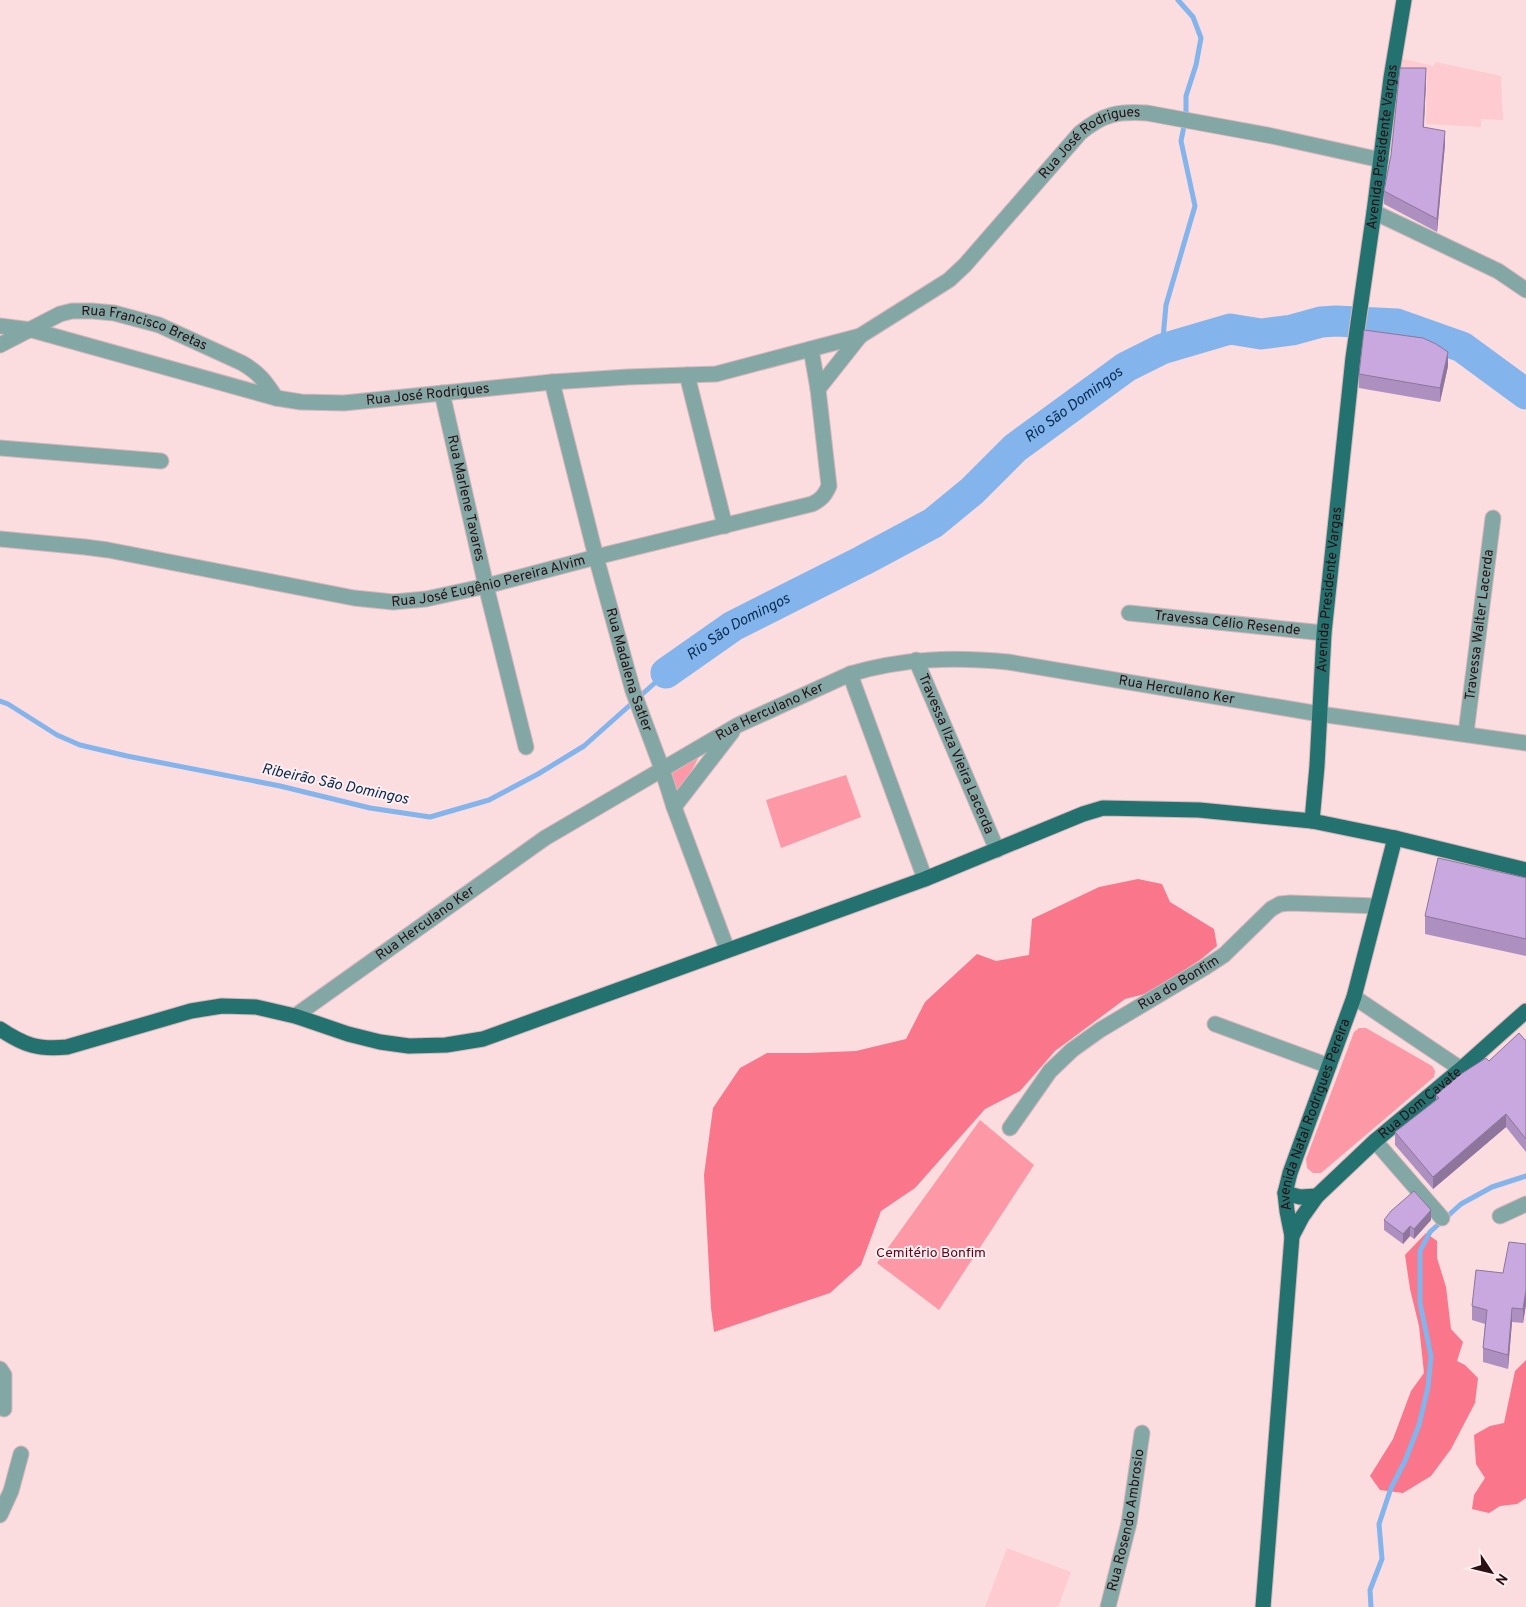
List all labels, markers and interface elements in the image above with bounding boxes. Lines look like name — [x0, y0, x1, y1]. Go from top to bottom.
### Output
street label: Avenida Presidente Vargas — [1363, 63, 1402, 231]
street label: Rua José Rodrigues — [1035, 104, 1141, 182]
street label: Rua Francisco Bretas — [81, 302, 210, 354]
water label: Rio São Domingos — [1021, 363, 1127, 447]
street label: Rua José Rodrigues — [365, 380, 490, 409]
street label: Rua Marlene Tavares — [443, 433, 489, 563]
street label: Avenida Presidente Vargas — [1313, 506, 1346, 673]
street label: Travessa Walter Lacerda — [1462, 548, 1497, 701]
street label: Rua José Eugênio Pereira Alvim — [391, 552, 587, 611]
water label: Rio São Domingos — [683, 589, 793, 665]
street label: Rua Madalena Satler — [602, 606, 656, 735]
street label: Travessa Célio Resende — [1154, 607, 1301, 639]
street label: Travessa Ilza Vieira Lacerda — [914, 671, 998, 837]
street label: Rua Herculano Ker — [1117, 672, 1237, 708]
street label: Rua Herculano Ker — [713, 678, 827, 745]
water label: Ribeirão São Domingos — [260, 760, 410, 810]
street label: Rua Herculano Ker — [373, 882, 479, 964]
street label: Rua do Bonfim — [1135, 952, 1222, 1014]
street label: Avenida Natal Rodrigues Pereira — [1276, 1016, 1354, 1212]
street label: Rua Dom Cavate — [1375, 1064, 1465, 1143]
park label: Cemitério Bonfim — [876, 1245, 986, 1262]
street label: Rua Rosendo Ambrosio — [1104, 1447, 1148, 1593]
north arrow — [1466, 1547, 1516, 1597]
text: N — [1491, 1570, 1510, 1588]

